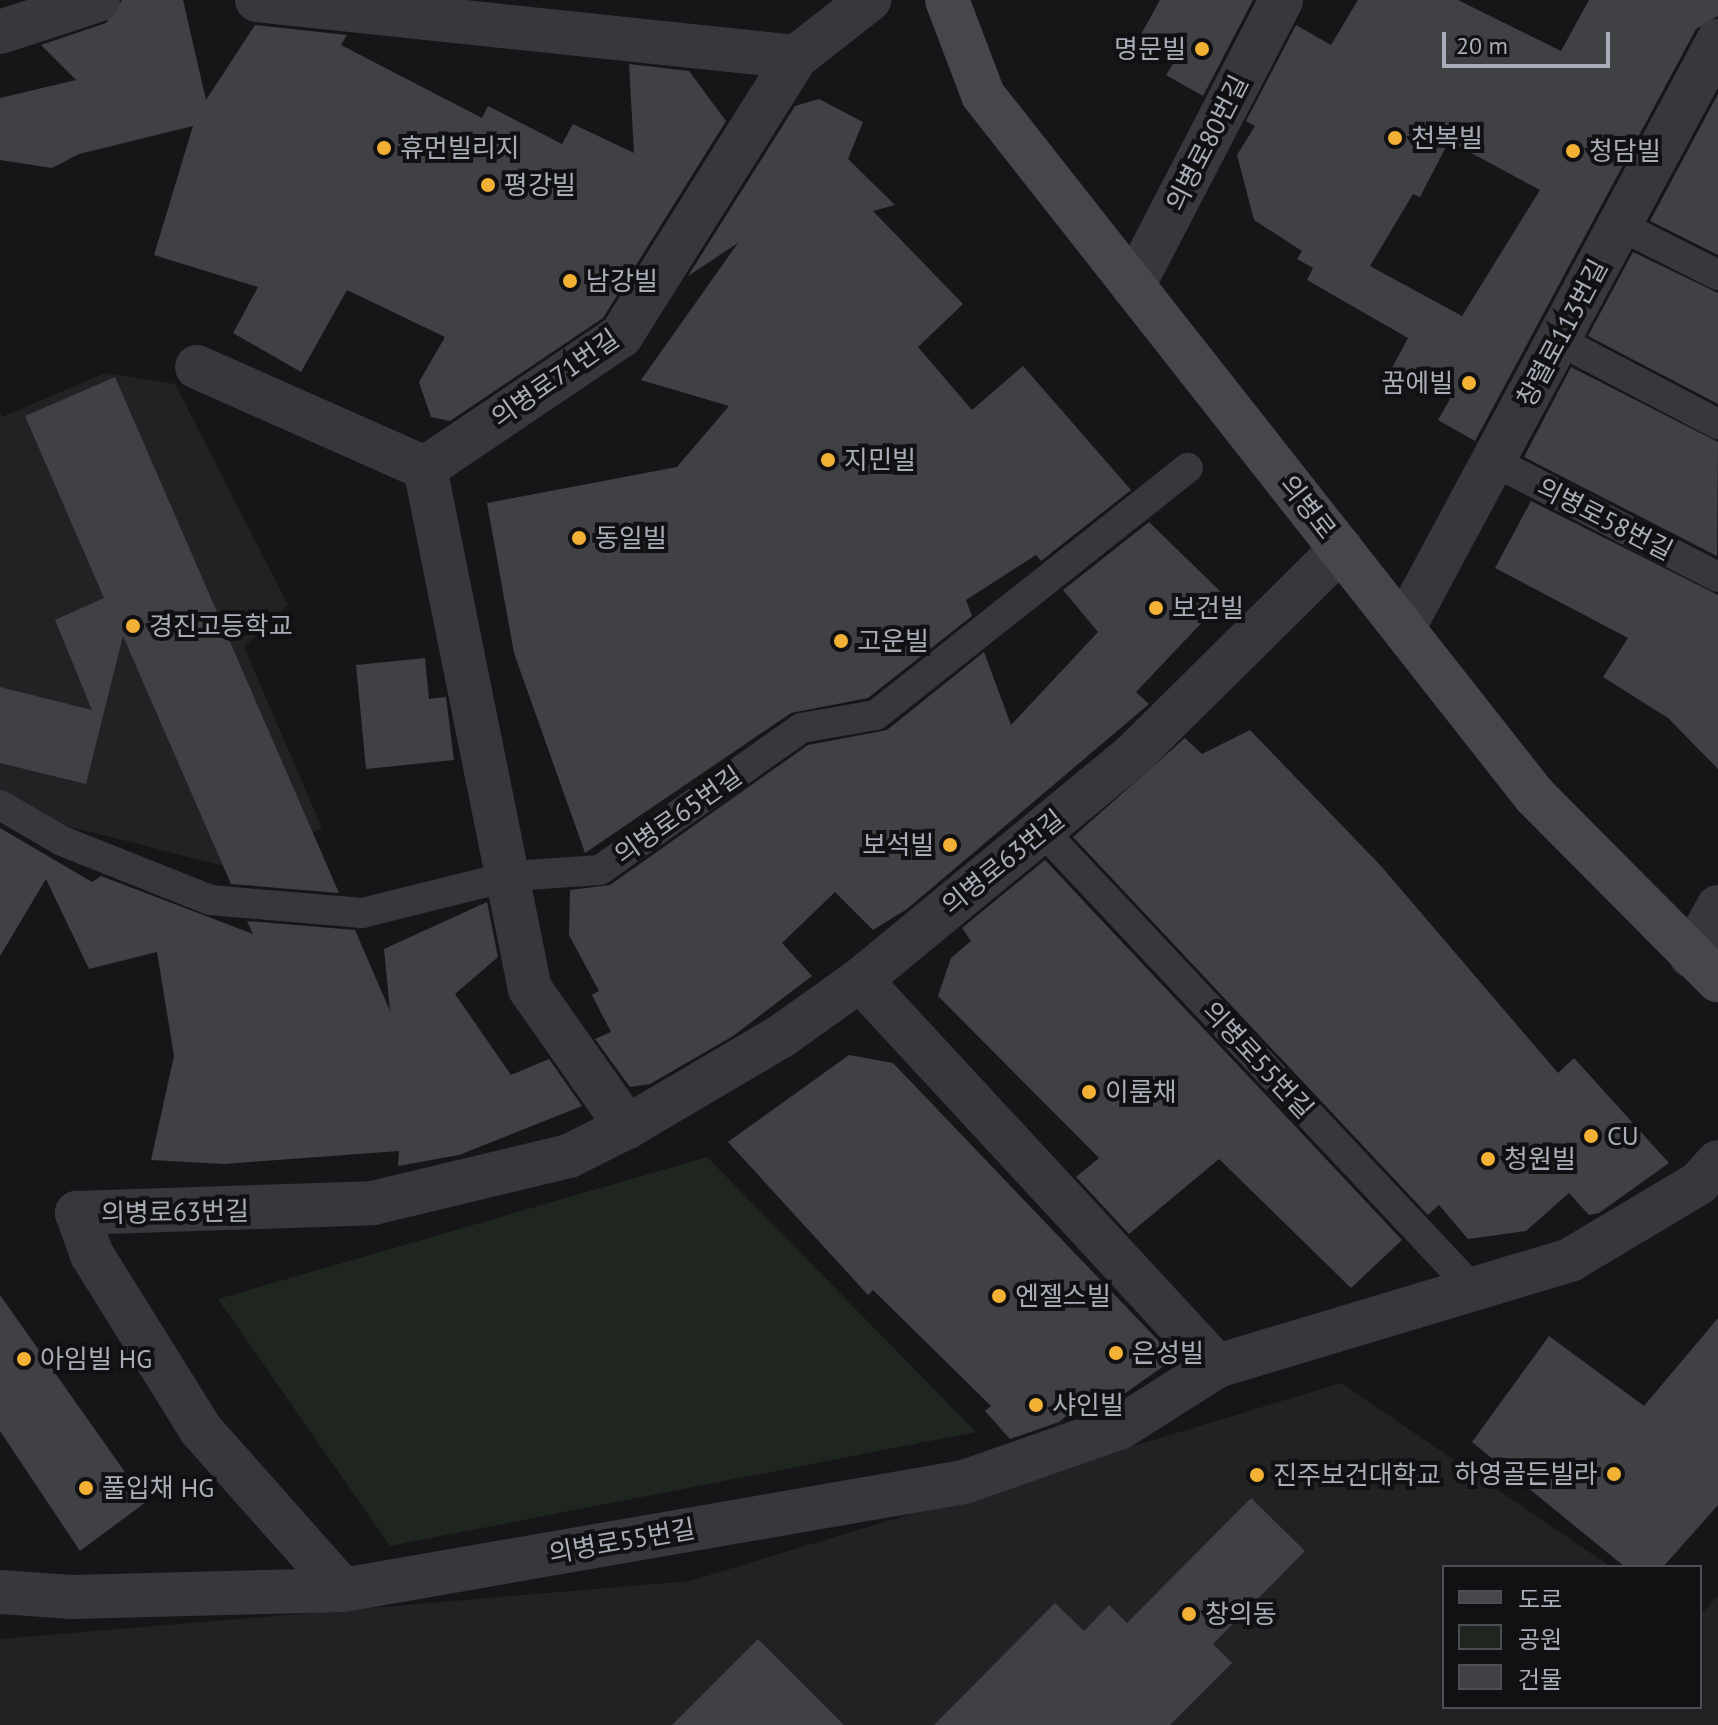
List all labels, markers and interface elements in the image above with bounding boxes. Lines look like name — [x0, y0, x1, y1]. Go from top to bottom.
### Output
scale bar — [1446, 16, 1614, 66]
text: 20 m — [1456, 30, 1508, 61]
place label: 명문빌 — [1114, 33, 1186, 65]
marker: 명문빌 — [1193, 40, 1211, 58]
street label: 의병로80번길 — [1160, 70, 1254, 216]
place label: 천복빌 — [1411, 122, 1483, 154]
marker: 천복빌 — [1386, 129, 1404, 147]
place label: 휴먼빌리지 — [400, 132, 520, 164]
place label: 청담빌 — [1589, 135, 1661, 167]
marker: 휴먼빌리지 — [375, 139, 393, 157]
marker: 청담빌 — [1564, 142, 1582, 160]
place label: 평강빌 — [504, 169, 576, 201]
marker: 평강빌 — [479, 176, 497, 194]
street label: 창렬로113번길 — [1510, 254, 1614, 412]
place label: 남강빌 — [586, 265, 658, 297]
marker: 남강빌 — [561, 272, 579, 290]
street label: 의병로71번길 — [485, 323, 625, 433]
place label: 꿈에빌 — [1381, 367, 1453, 399]
marker: 꿈에빌 — [1460, 374, 1478, 392]
place label: 지민빌 — [844, 444, 916, 476]
marker: 지민빌 — [819, 451, 837, 469]
street label: 의병로 — [1274, 469, 1342, 545]
street label: 의병로58번길 — [1532, 472, 1678, 566]
place label: 동일빌 — [595, 522, 667, 554]
marker: 동일빌 — [570, 529, 588, 547]
place label: 보건빌 — [1172, 592, 1244, 624]
marker: 보건빌 — [1147, 599, 1165, 617]
place label: 경진고등학교 — [149, 610, 293, 642]
marker: 경진고등학교 — [124, 617, 142, 635]
place label: 고운빌 — [857, 625, 929, 657]
marker: 고운빌 — [832, 632, 850, 650]
street label: 의병로65번길 — [608, 760, 748, 870]
street label: 의병로63번길 — [936, 803, 1070, 921]
place label: 보석빌 — [862, 829, 934, 861]
marker: 보석빌 — [941, 836, 959, 854]
street label: 의병로55번길 — [1196, 995, 1320, 1125]
place label: 이룸채 — [1105, 1076, 1177, 1108]
marker: 이룸채 — [1080, 1083, 1098, 1101]
place label: CU — [1607, 1120, 1639, 1152]
marker: CU — [1582, 1127, 1600, 1145]
place label: 청원빌 — [1504, 1143, 1576, 1175]
marker: 청원빌 — [1479, 1150, 1497, 1168]
street label: 의병로63번길 — [101, 1195, 249, 1229]
place label: 엔젤스빌 — [1015, 1280, 1111, 1312]
marker: 엔젤스빌 — [990, 1287, 1008, 1305]
place label: 은성빌 — [1132, 1337, 1204, 1369]
place label: 아임빌 HG — [40, 1343, 152, 1375]
marker: 은성빌 — [1107, 1344, 1125, 1362]
marker: 아임빌 HG — [15, 1350, 33, 1368]
place label: 샤인빌 — [1052, 1389, 1124, 1421]
marker: 샤인빌 — [1027, 1396, 1045, 1414]
place label: 하영골든빌라 — [1454, 1458, 1598, 1490]
place label: 진주보건대학교 — [1273, 1459, 1440, 1491]
marker: 하영골든빌라 — [1605, 1465, 1623, 1483]
marker: 진주보건대학교 — [1248, 1466, 1266, 1484]
place label: 풀입채 HG — [102, 1472, 214, 1504]
marker: 풀입채 HG — [77, 1479, 95, 1497]
street label: 의병로55번길 — [546, 1513, 698, 1569]
legend — [1442, 1565, 1702, 1709]
text: 도로 — [1518, 1584, 1562, 1615]
place label: 창의동 — [1205, 1598, 1277, 1630]
marker: 창의동 — [1180, 1605, 1198, 1623]
text: 공원 — [1518, 1624, 1562, 1655]
text: 건물 — [1518, 1664, 1562, 1695]

